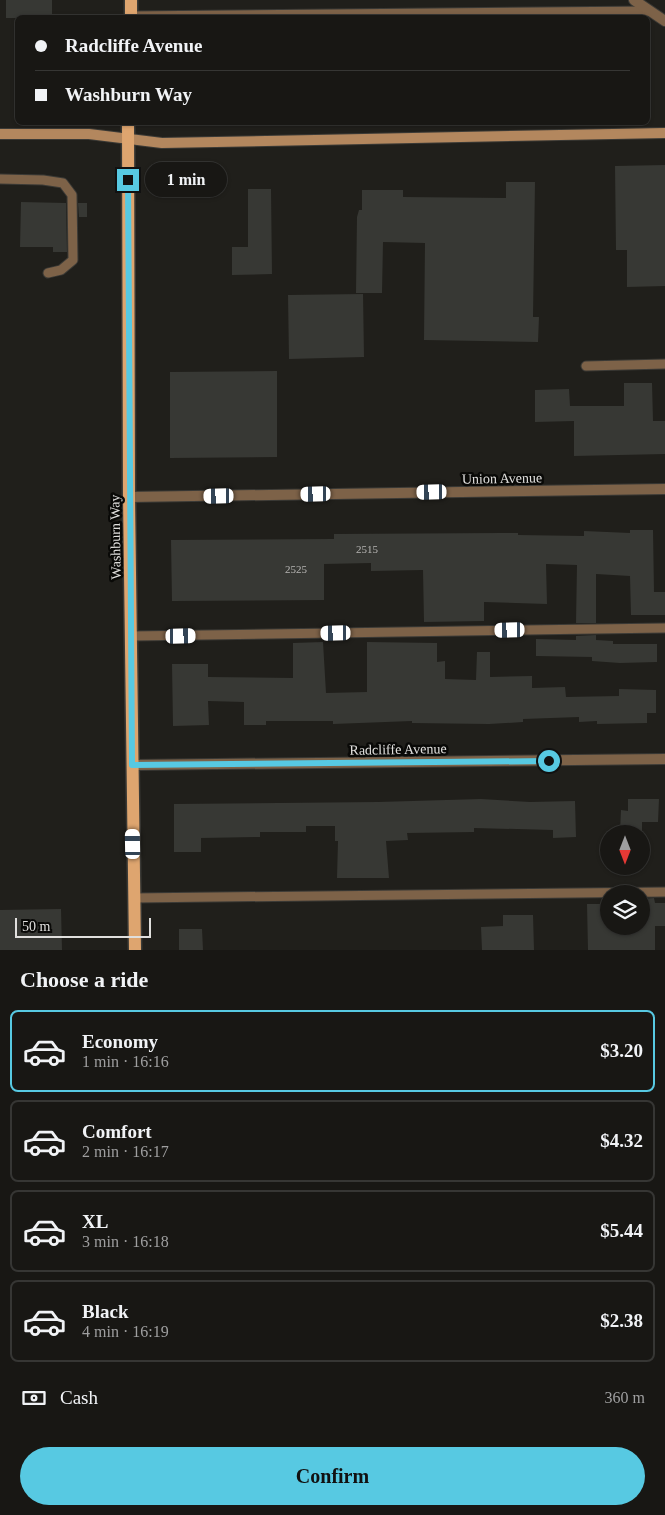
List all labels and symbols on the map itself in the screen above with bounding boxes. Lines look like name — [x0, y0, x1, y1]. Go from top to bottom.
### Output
callout: 1 min — [146, 162, 228, 198]
route end — [117, 169, 139, 191]
street label: Union Avenue — [462, 470, 542, 487]
car — [416, 484, 447, 500]
car — [300, 486, 331, 502]
car — [203, 488, 234, 504]
street label: Washburn Way — [107, 494, 124, 580]
house number: 2515 — [356, 543, 379, 555]
house number: 2525 — [285, 563, 308, 575]
car — [494, 622, 525, 638]
car — [320, 625, 351, 641]
car — [165, 628, 196, 644]
street label: Radcliffe Avenue — [349, 741, 447, 758]
route start — [538, 750, 560, 772]
north arrow — [600, 825, 650, 875]
car — [125, 829, 140, 859]
scale bar — [15, 915, 151, 938]

